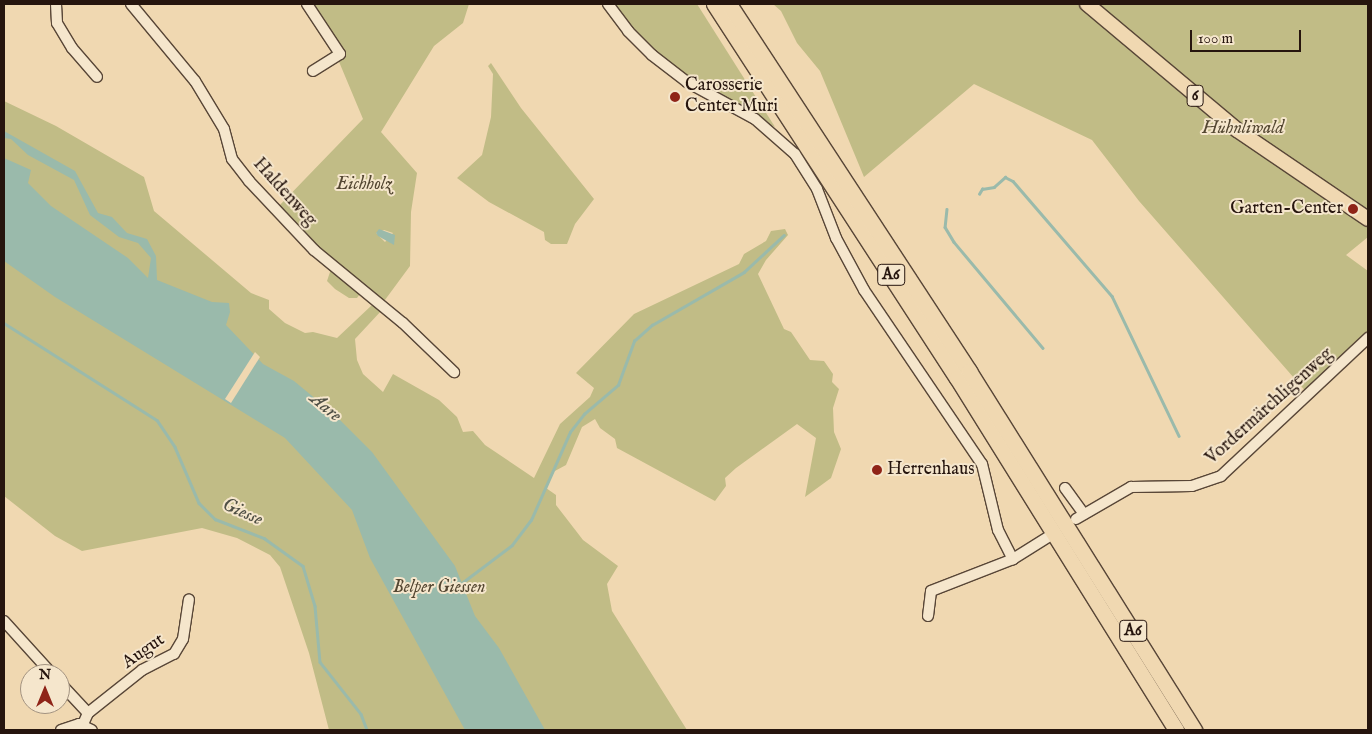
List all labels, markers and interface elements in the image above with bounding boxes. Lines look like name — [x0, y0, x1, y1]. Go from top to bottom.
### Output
scale bar — [1192, 20, 1303, 52]
text: 100 m — [1198, 29, 1233, 48]
place label: Carosserie Center Muri — [685, 76, 778, 118]
road number: 6 — [1186, 82, 1204, 110]
marker: Carosserie Center Muri — [669, 91, 681, 103]
park label: Hühnliwald — [1202, 118, 1284, 140]
street label: Haldenweg — [247, 154, 321, 232]
park label: Eichholz — [336, 174, 392, 196]
place label: Garten-Center — [1230, 198, 1343, 220]
marker: Garten-Center — [1347, 203, 1359, 215]
road number: A6 — [876, 262, 906, 288]
street label: Vordermärchligenweg — [1202, 344, 1338, 470]
water label: Aare — [305, 388, 345, 428]
place label: Herrenhaus — [887, 459, 975, 481]
marker: Herrenhaus — [871, 464, 883, 476]
water label: Giesse — [218, 494, 266, 532]
park label: Belper Giessen — [393, 577, 485, 599]
road number: A6 — [1118, 618, 1148, 644]
street label: Augut — [119, 630, 169, 674]
north arrow — [20, 664, 70, 714]
text: N — [39, 666, 51, 684]

